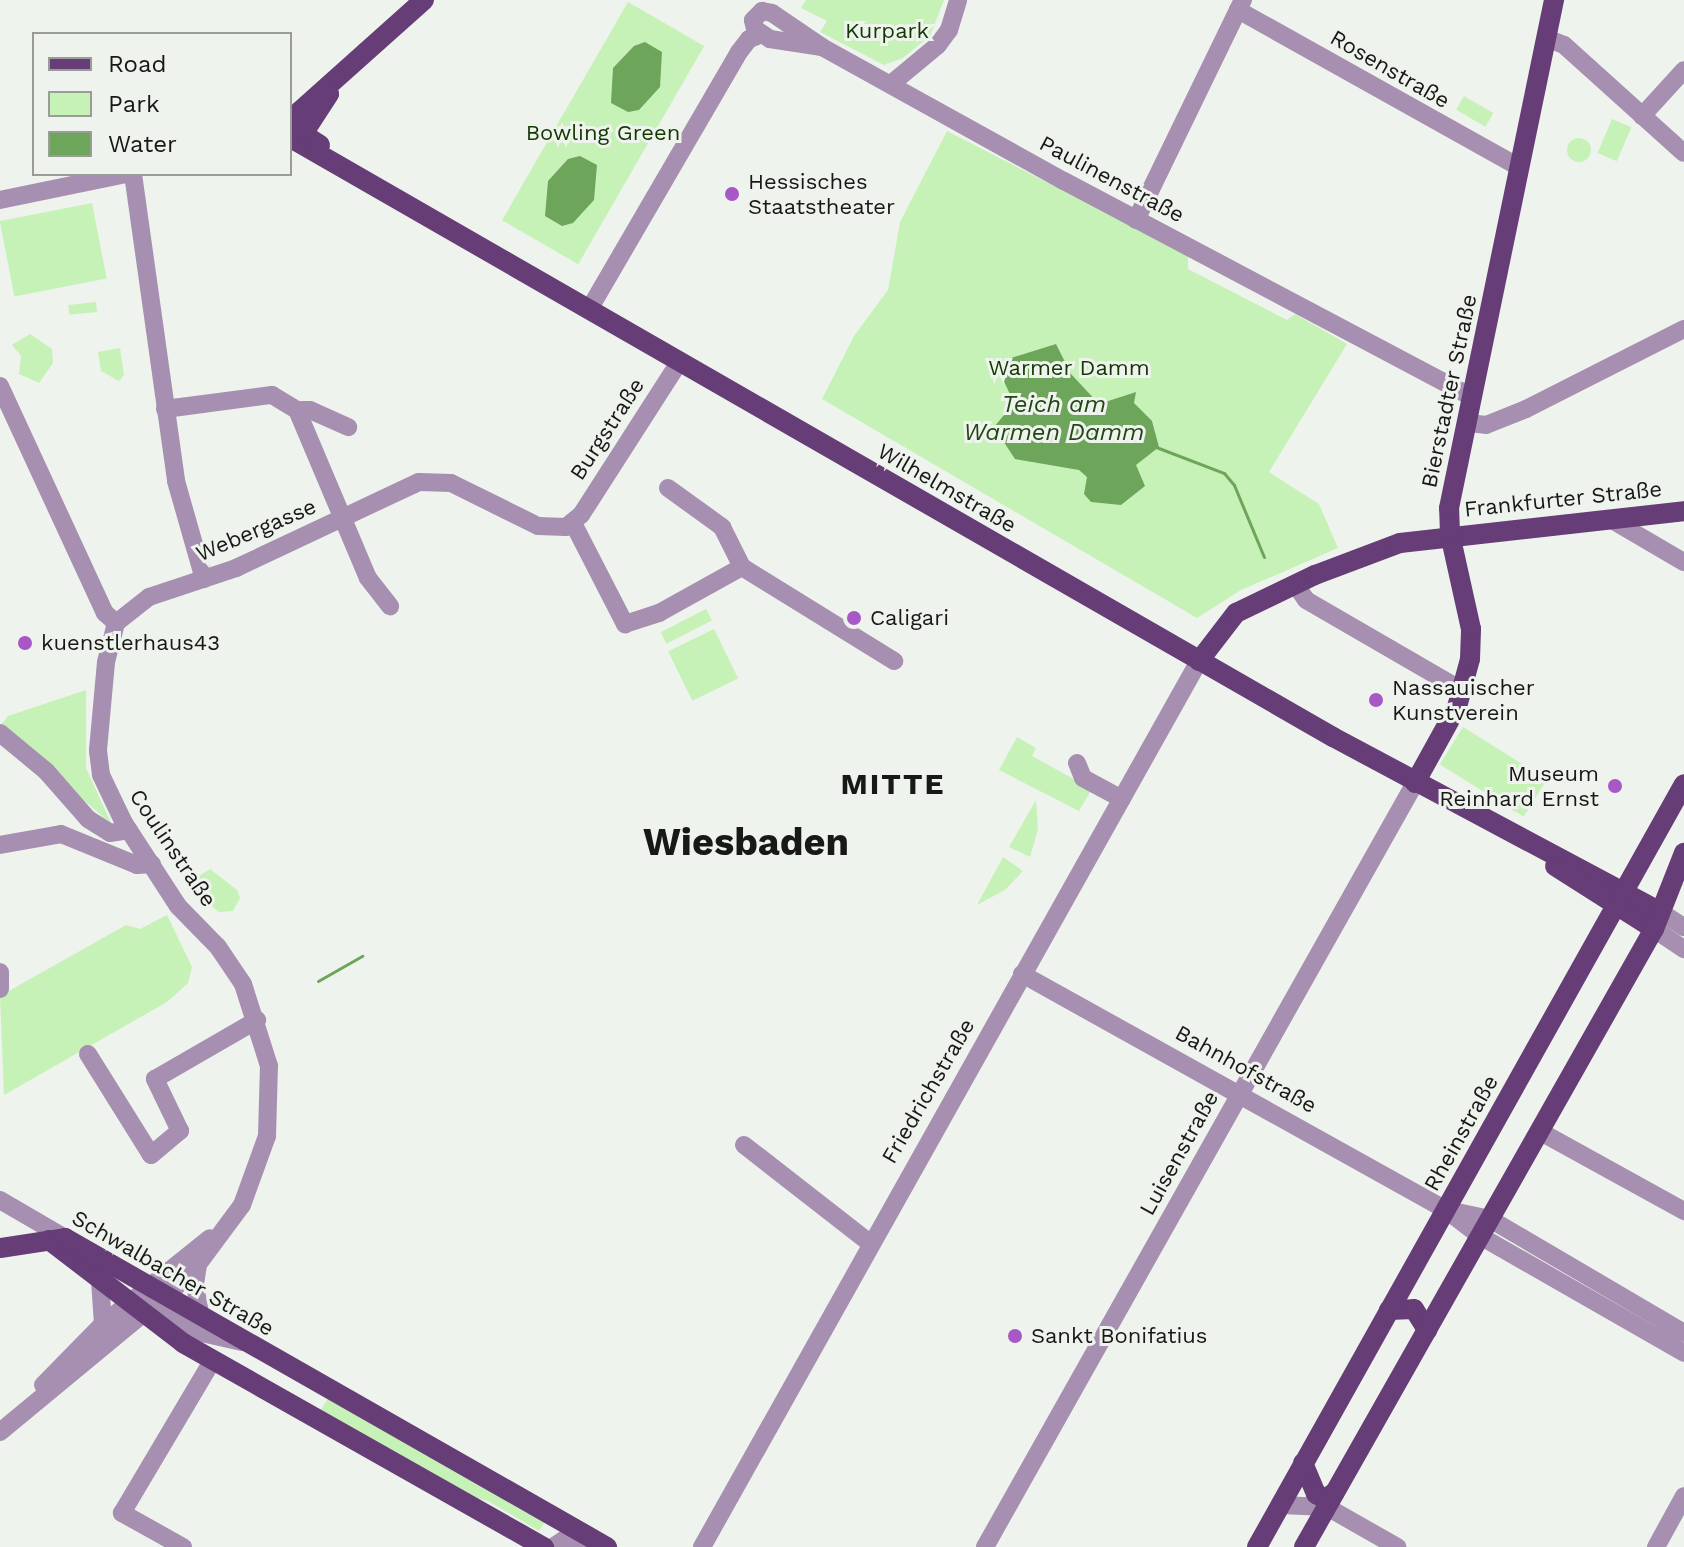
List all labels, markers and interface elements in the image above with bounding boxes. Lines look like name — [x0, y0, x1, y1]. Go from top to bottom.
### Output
park label: Kurpark — [845, 18, 929, 44]
street label: Rosenstraße — [1326, 24, 1454, 114]
legend — [32, 32, 292, 176]
text: Road — [108, 50, 167, 78]
text: Park — [108, 90, 160, 118]
park label: Bowling Green — [526, 120, 680, 146]
text: Water — [108, 130, 177, 158]
street label: Paulinenstraße — [1035, 130, 1189, 228]
place label: Hessisches Staatstheater — [748, 168, 895, 220]
marker: Hessisches Staatstheater — [723, 185, 741, 203]
street label: Bierstadter Straße — [1416, 292, 1482, 490]
park label: Warmer Damm — [988, 355, 1150, 381]
street label: Burgstraße — [564, 373, 650, 485]
water label: Teich am Warmen Damm — [964, 391, 1144, 447]
street label: Wilhelmstraße — [873, 438, 1021, 538]
street label: Frankfurter Straße — [1462, 475, 1664, 523]
street label: Webergasse — [192, 493, 320, 567]
place label: Caligari — [870, 605, 949, 631]
marker: Caligari — [845, 609, 863, 627]
place label: kuenstlerhaus43 — [41, 630, 220, 656]
marker: kuenstlerhaus43 — [16, 634, 34, 652]
place label: Nassauischer Kunstverein — [1392, 674, 1535, 726]
marker: Nassauischer Kunstverein — [1367, 691, 1385, 709]
place label: Museum Reinhard Ernst — [1439, 760, 1599, 812]
district label: MITTE — [841, 766, 945, 802]
marker: Museum Reinhard Ernst — [1606, 777, 1624, 795]
street label: Coulinstraße — [124, 784, 222, 912]
district label: Wiesbaden — [643, 820, 849, 866]
street label: Friedrichstraße — [876, 1014, 980, 1168]
street label: Bahnhofstraße — [1171, 1019, 1321, 1119]
street label: Rheinstraße — [1418, 1070, 1504, 1196]
street label: Luisenstraße — [1134, 1086, 1224, 1220]
street label: Schwalbacher Straße — [67, 1204, 279, 1342]
place label: Sankt Bonifatius — [1031, 1323, 1207, 1349]
marker: Sankt Bonifatius — [1006, 1327, 1024, 1345]

